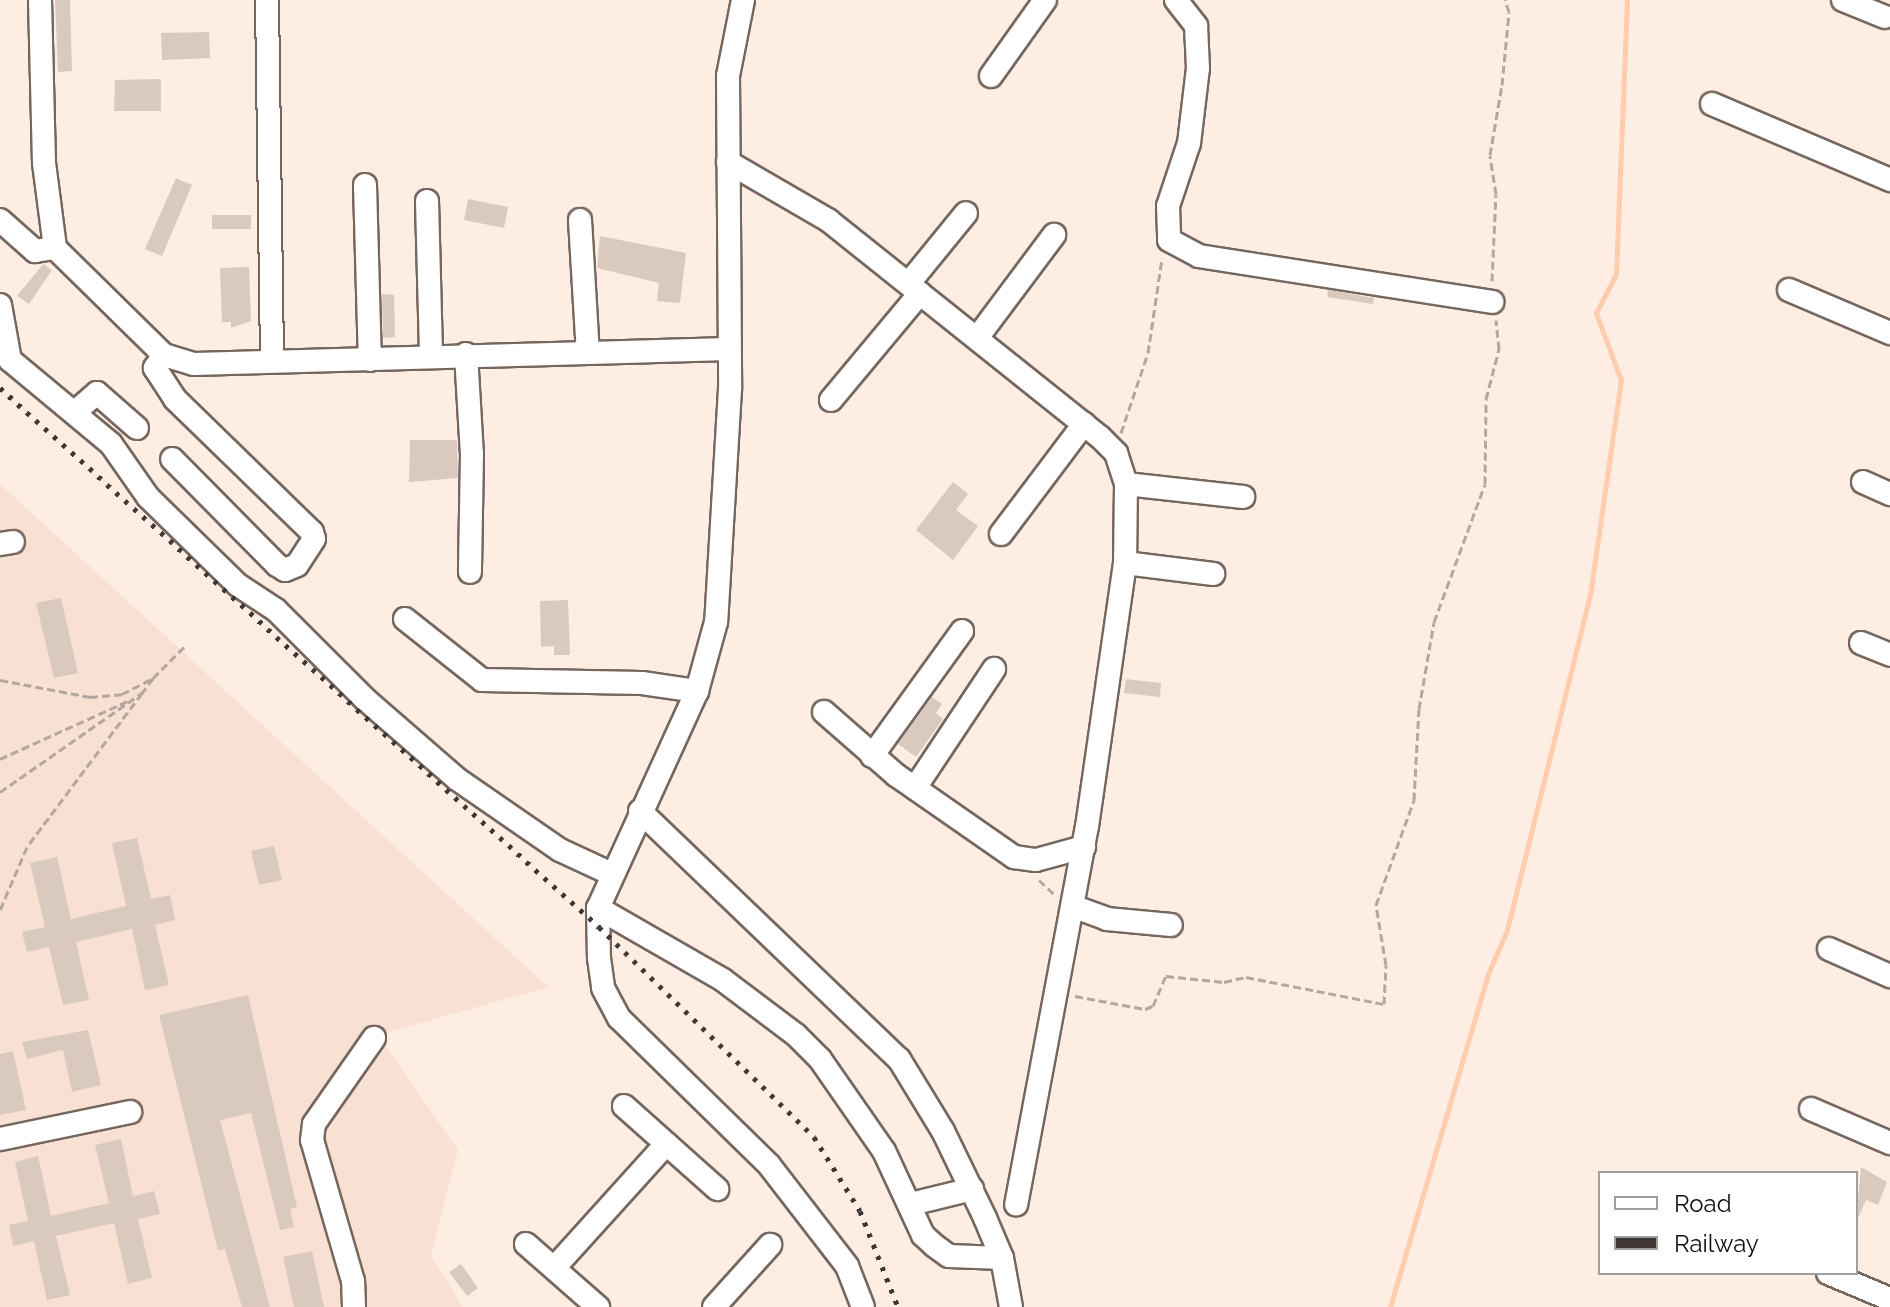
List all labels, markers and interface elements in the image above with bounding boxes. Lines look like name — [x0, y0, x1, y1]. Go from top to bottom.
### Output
legend — [1598, 1171, 1858, 1275]
text: Road — [1674, 1189, 1732, 1218]
text: Railway — [1674, 1229, 1759, 1258]

